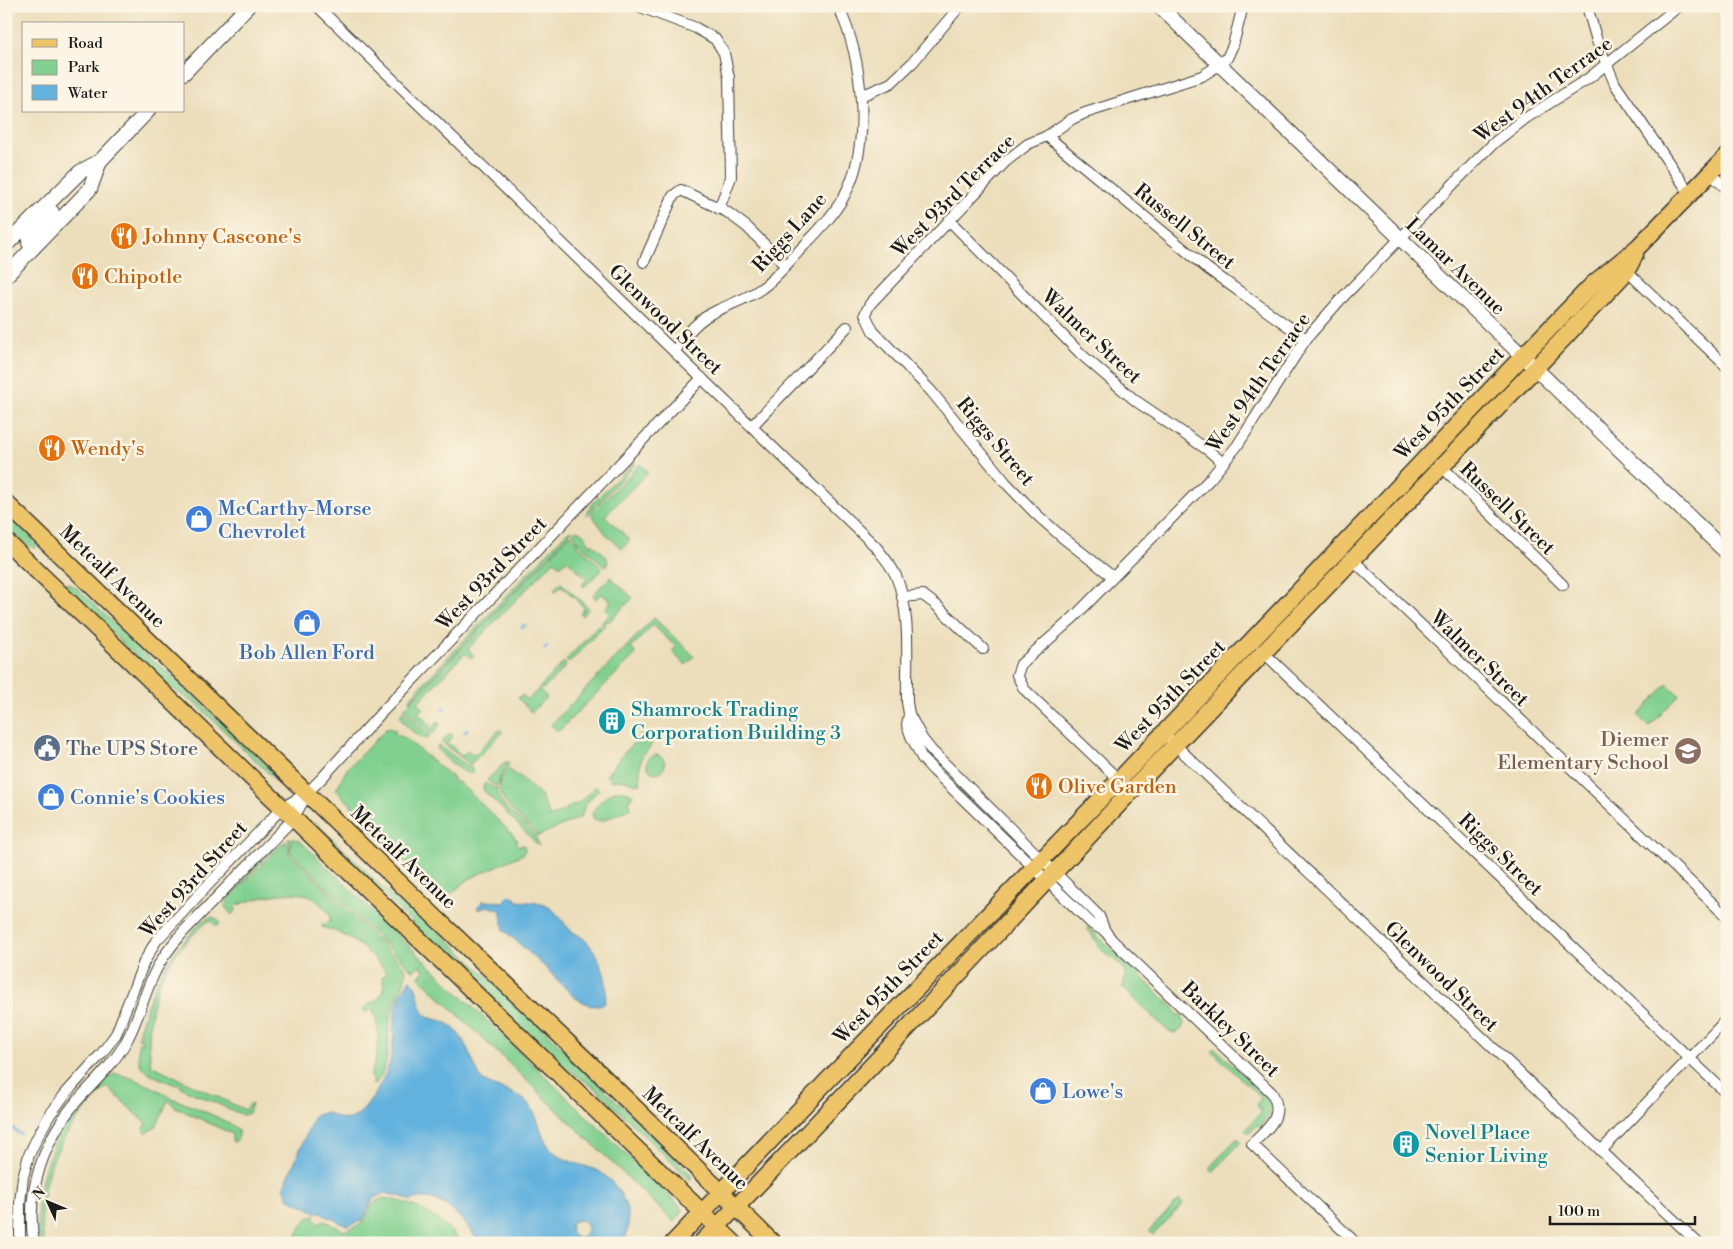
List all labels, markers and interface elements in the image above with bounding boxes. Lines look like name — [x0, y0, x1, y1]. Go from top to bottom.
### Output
legend — [22, 22, 185, 112]
street label: West 94th Terrace — [1469, 32, 1618, 149]
text: Road — [68, 34, 103, 53]
text: Park — [68, 58, 100, 77]
text: Water — [67, 84, 108, 103]
street label: West 93rd Terrace — [886, 129, 1021, 264]
street label: Russell Street — [1128, 179, 1240, 276]
street label: Riggs Lane — [748, 188, 833, 278]
street label: Lamar Avenue — [1400, 213, 1510, 321]
restaurant icon: Johnny Cascone's — [109, 221, 139, 251]
place label: Johnny Cascone's — [142, 225, 301, 250]
street label: Glenwood Street — [603, 259, 727, 381]
restaurant icon: Chipotle — [70, 261, 100, 291]
place label: Chipotle — [104, 265, 182, 290]
street label: Walmer Street — [1035, 284, 1146, 390]
street label: West 94th Terrace — [1201, 308, 1317, 458]
street label: West 95th Street — [1389, 342, 1510, 467]
street label: Riggs Street — [950, 392, 1039, 491]
restaurant icon: Wendy's — [37, 433, 67, 463]
place label: Wendy's — [70, 437, 144, 462]
street label: Russell Street — [1454, 457, 1560, 561]
place label: McCarthy-Morse Chevrolet — [218, 497, 372, 545]
shop icon: McCarthy-Morse Chevrolet — [184, 504, 214, 534]
street label: West 93rd Street — [431, 512, 553, 637]
street label: Metcalf Avenue — [54, 520, 170, 634]
street label: Walmer Street — [1424, 605, 1534, 712]
shop icon: Bob Allen Ford — [292, 608, 322, 638]
street label: West 95th Street — [1110, 635, 1231, 760]
place label: Bob Allen Ford — [238, 641, 375, 666]
place label: Shamrock Trading Corporation Building 3 — [631, 698, 841, 746]
building icon: Shamrock Trading Corporation Building 3 — [597, 706, 627, 736]
place label: Diemer Elementary School — [1497, 728, 1669, 776]
public building icon: The UPS Store — [32, 733, 62, 763]
school or university icon: Diemer Elementary School — [1673, 736, 1703, 766]
place label: The UPS Store — [66, 737, 198, 762]
restaurant icon: Olive Garden — [1024, 771, 1054, 801]
place label: Olive Garden — [1058, 775, 1177, 800]
shop icon: Connie's Cookies — [36, 782, 66, 812]
place label: Connie's Cookies — [70, 786, 225, 811]
street label: Metcalf Avenue — [345, 801, 461, 915]
street label: Riggs Street — [1452, 808, 1548, 902]
street label: West 93rd Street — [134, 816, 253, 944]
street label: Glenwood Street — [1379, 916, 1503, 1038]
street label: West 95th Street — [828, 926, 949, 1051]
street label: Barkley Street — [1175, 976, 1284, 1083]
shop icon: Lowe's — [1028, 1076, 1058, 1106]
place label: Lowe's — [1062, 1080, 1123, 1105]
street label: Metcalf Avenue — [637, 1082, 753, 1196]
place label: Novel Place Senior Living — [1425, 1121, 1548, 1169]
building icon: Novel Place Senior Living — [1391, 1129, 1421, 1159]
north arrow — [22, 1176, 72, 1226]
text: N — [29, 1183, 50, 1204]
scale bar — [1550, 1194, 1696, 1226]
text: 100 m — [1558, 1202, 1600, 1221]

